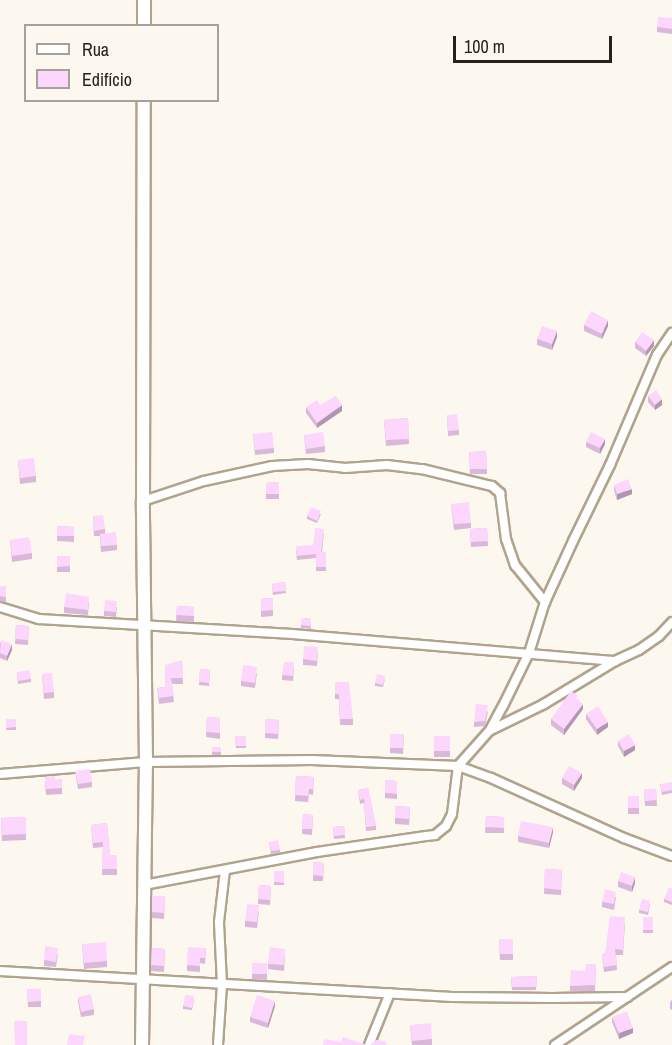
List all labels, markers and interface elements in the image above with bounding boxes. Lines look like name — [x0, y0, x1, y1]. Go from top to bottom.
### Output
legend — [24, 24, 219, 102]
scale bar — [456, 24, 615, 62]
text: 100 m — [464, 34, 505, 59]
text: Rua — [82, 37, 109, 62]
text: Edifício — [82, 67, 132, 92]

